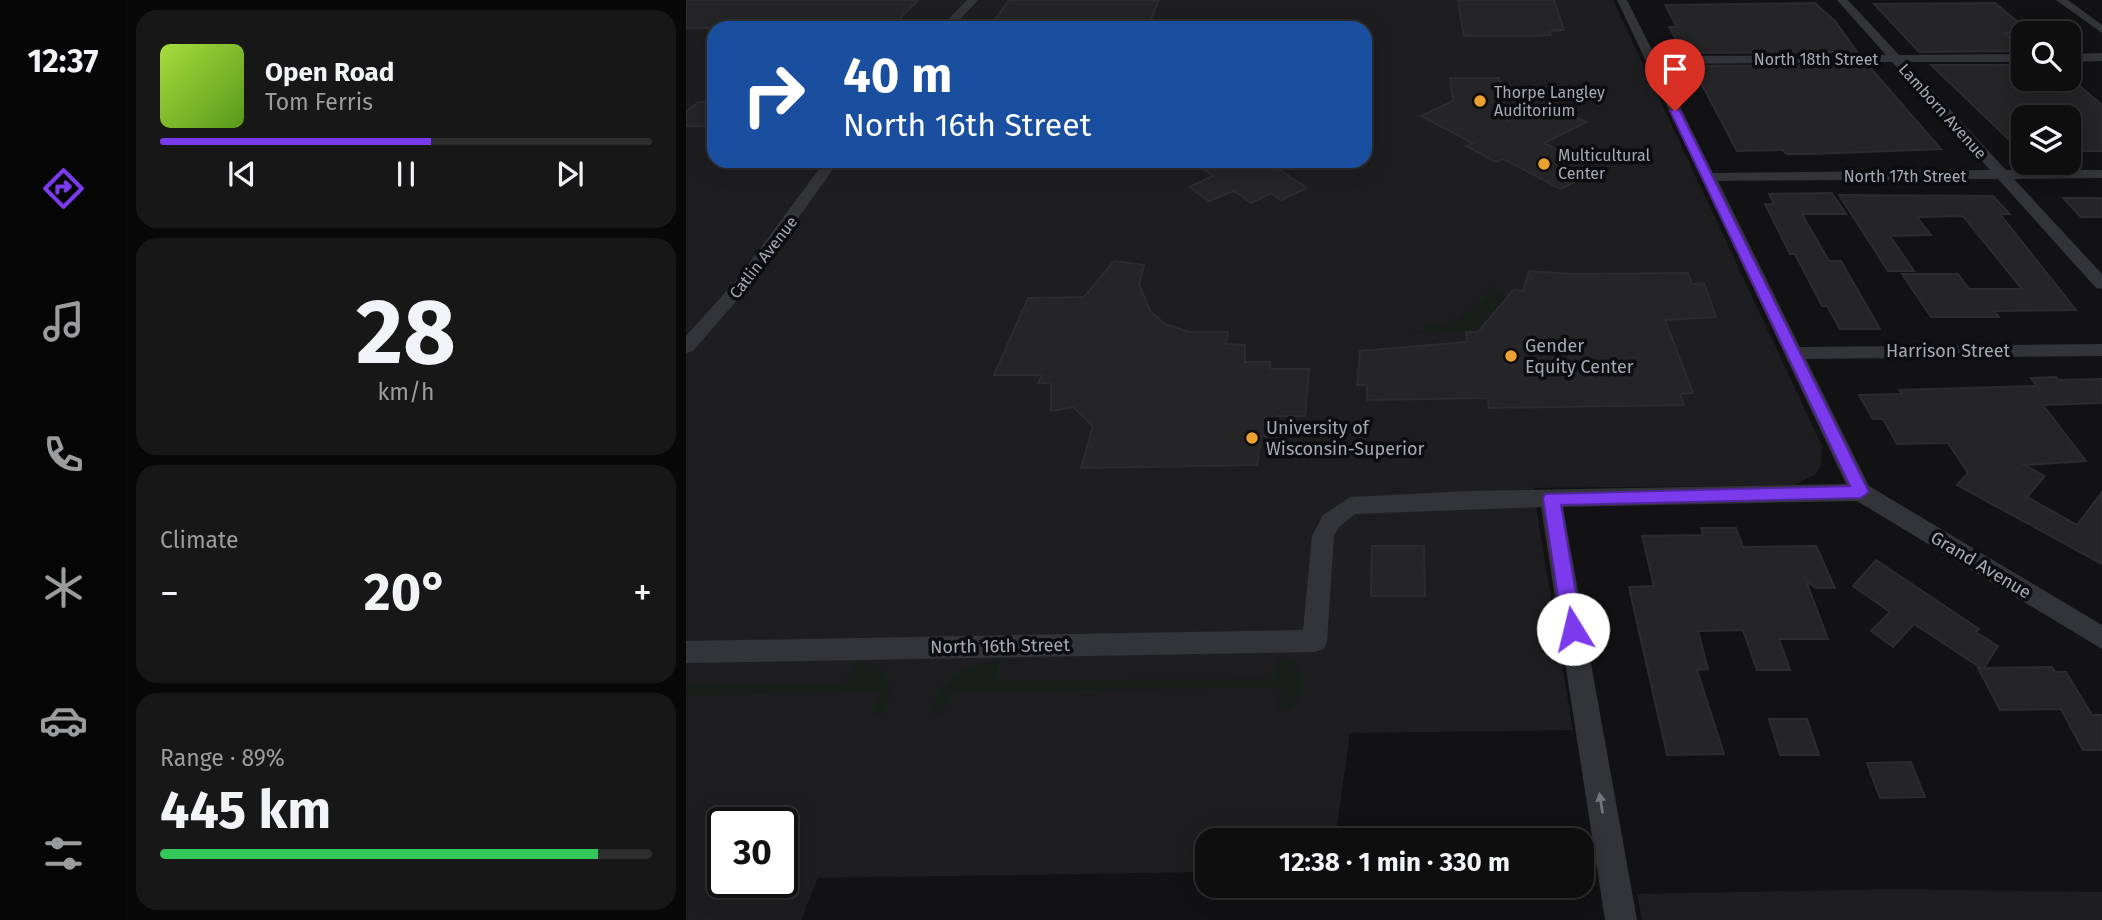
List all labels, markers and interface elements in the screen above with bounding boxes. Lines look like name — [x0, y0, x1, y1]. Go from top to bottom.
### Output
map controls — [2011, 21, 2081, 175]
button: search — [2011, 21, 2081, 91]
pin — [1645, 39, 1705, 111]
text: 12:37 — [27, 42, 99, 80]
text: 40 m — [843, 46, 952, 105]
icon: right — [728, 49, 819, 140]
icon: arrive — [1656, 50, 1694, 88]
street label: North 18th Street — [1754, 50, 1878, 69]
text: Open Road — [265, 57, 394, 88]
street label: Lamborn Avenue — [1895, 60, 1990, 163]
place label: Thorpe Langley Auditorium — [1494, 83, 1605, 120]
text: Tom Ferris — [265, 88, 373, 116]
marker: Thorpe Langley Auditorium — [1472, 93, 1488, 109]
button: layers — [2011, 105, 2081, 175]
text: North 16th Street — [843, 106, 1091, 144]
place label: Multicultural Center — [1558, 146, 1650, 183]
icon: previous — [223, 155, 261, 193]
icon: pause — [387, 155, 425, 193]
icon: next — [551, 155, 589, 193]
marker: Multicultural Center — [1536, 156, 1552, 172]
icon: directions — [39, 164, 88, 213]
street label: North 17th Street — [1844, 167, 1967, 186]
street label: Catlin Avenue — [725, 212, 801, 302]
text: 28 — [356, 278, 456, 387]
icon: music — [39, 297, 88, 346]
place label: Gender Equity Center — [1525, 335, 1634, 378]
street label: Harrison Street — [1886, 340, 2011, 362]
marker: Gender Equity Center — [1503, 348, 1519, 364]
text: km/h — [378, 378, 434, 406]
place label: University of Wisconsin-Superior — [1266, 417, 1425, 460]
icon: phone — [39, 430, 88, 479]
marker: University of Wisconsin-Superior — [1244, 430, 1260, 446]
text: Climate — [160, 526, 239, 554]
street label: Grand Avenue — [1927, 526, 2035, 604]
text: 20° — [364, 561, 448, 624]
icon: climate — [39, 563, 88, 612]
text: − — [160, 570, 179, 616]
text: + — [633, 570, 652, 616]
position arrow — [1536, 592, 1610, 666]
street label: North 16th Street — [930, 634, 1070, 658]
icon: car — [39, 696, 88, 745]
text: Range · 89% — [160, 744, 285, 772]
text: 445 km — [160, 779, 331, 842]
one-way arrow — [1595, 792, 1606, 814]
speed limit sign: 30 — [707, 807, 798, 898]
icon: filters — [39, 829, 88, 878]
text: 12:38 · 1 min · 330 m — [1279, 847, 1510, 878]

